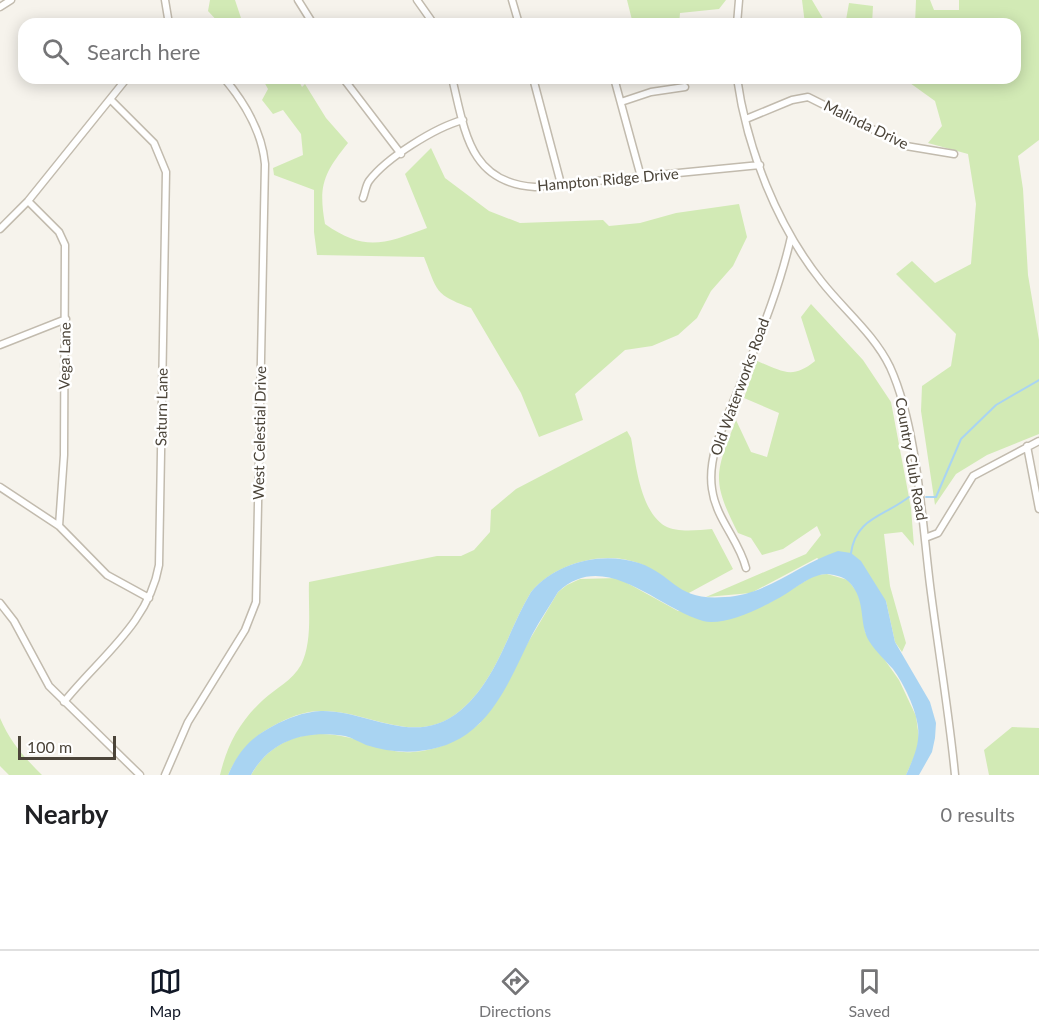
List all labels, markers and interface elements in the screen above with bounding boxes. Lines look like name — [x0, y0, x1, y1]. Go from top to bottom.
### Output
search box — [18, 18, 1021, 84]
icon: search — [39, 35, 72, 68]
text: Search here — [87, 38, 200, 65]
street label: Malinda Drive — [821, 96, 912, 152]
street label: Hampton Ridge Drive — [536, 164, 679, 194]
street label: Old Waterworks Road — [706, 315, 772, 458]
street label: Vega Lane — [54, 322, 74, 390]
street label: West Celestial Drive — [249, 366, 269, 500]
street label: Saturn Lane — [151, 368, 171, 446]
street label: Country Club Road — [892, 396, 932, 522]
scale bar — [18, 733, 116, 760]
text: 100 m — [27, 737, 72, 756]
text: Nearby — [24, 798, 109, 830]
text: 0 results — [940, 802, 1015, 826]
tab: Map — [149, 965, 182, 1020]
tab: Directions — [479, 965, 551, 1020]
tab: Saved — [849, 965, 890, 1020]

